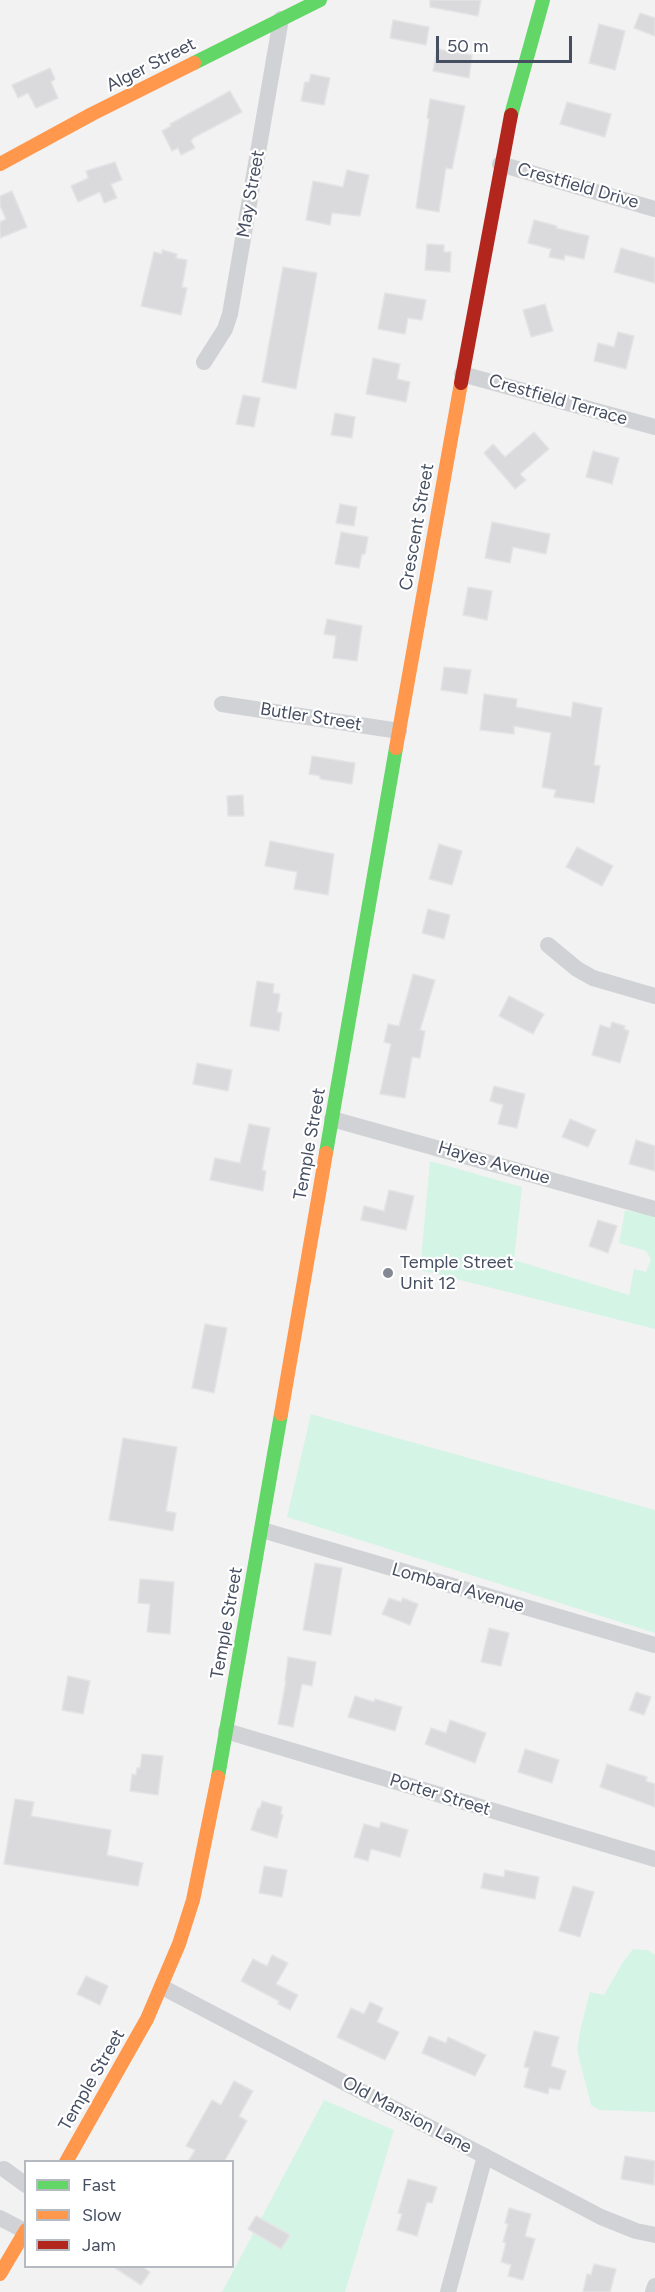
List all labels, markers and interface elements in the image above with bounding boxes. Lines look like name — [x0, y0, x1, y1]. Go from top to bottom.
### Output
scale bar — [439, 24, 576, 62]
street label: Alger Street — [103, 33, 199, 97]
text: 50 m — [447, 35, 489, 57]
street label: May Street — [233, 149, 269, 239]
street label: Crestfield Drive — [515, 158, 641, 214]
street label: Crestfield Terrace — [486, 370, 630, 430]
street label: Crescent Street — [395, 462, 439, 592]
street label: Butler Street — [259, 698, 363, 736]
street label: Temple Street — [290, 1086, 330, 1202]
street label: Hayes Avenue — [436, 1137, 552, 1189]
place label: Temple Street Unit 12 — [400, 1252, 513, 1294]
marker: Temple Street Unit 12 — [381, 1266, 395, 1280]
street label: Lombard Avenue — [389, 1559, 527, 1617]
street label: Temple Street — [207, 1565, 247, 1681]
street label: Porter Street — [387, 1769, 493, 1821]
street label: Temple Street — [54, 2026, 130, 2134]
street label: Old Mansion Lane — [339, 2072, 475, 2158]
legend — [24, 2160, 234, 2268]
text: Fast — [82, 2174, 116, 2196]
text: Slow — [82, 2204, 121, 2226]
text: Jam — [82, 2234, 116, 2256]

